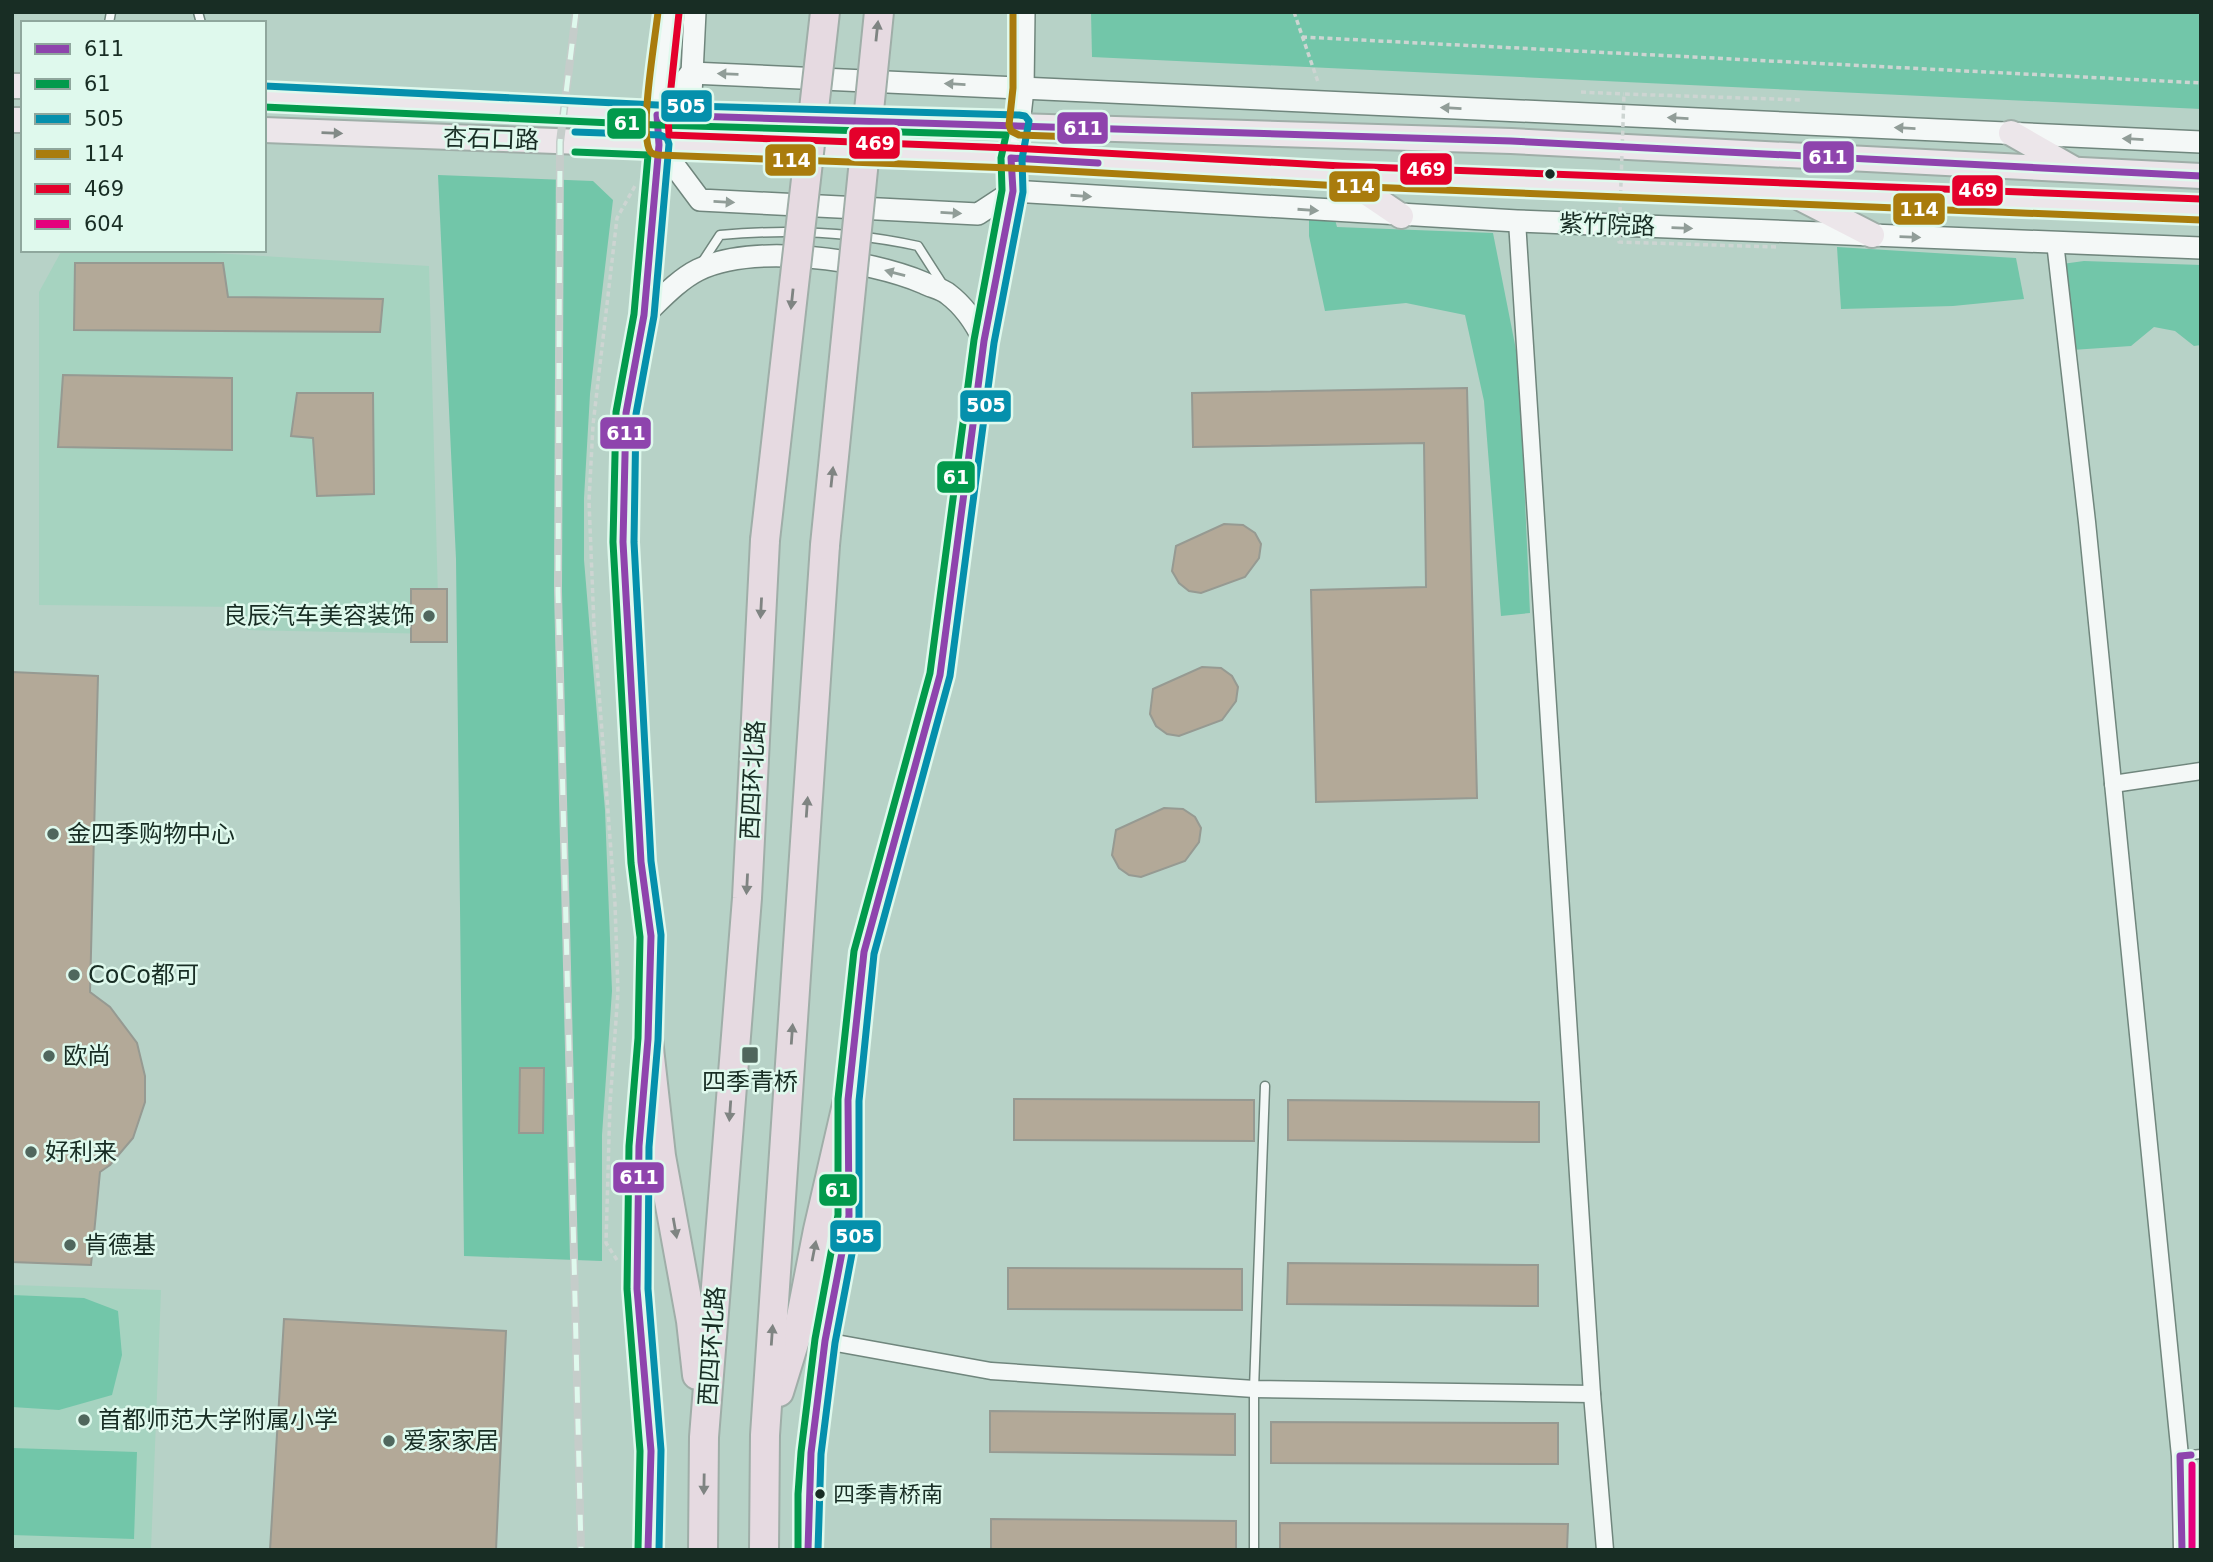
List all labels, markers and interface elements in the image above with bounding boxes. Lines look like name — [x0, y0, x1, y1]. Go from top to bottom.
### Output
one-way arrow — [872, 20, 883, 42]
legend — [21, 21, 266, 252]
text: 611 — [84, 37, 124, 61]
one-way arrow — [716, 69, 738, 80]
text: 61 — [84, 72, 111, 96]
one-way arrow — [944, 79, 966, 90]
line badge: 505 — [660, 89, 713, 123]
text: 505 — [666, 95, 706, 117]
one-way arrow — [1440, 103, 1462, 114]
text: 505 — [84, 107, 124, 131]
line badge: 61 — [606, 107, 647, 140]
line badge: 611 — [1056, 111, 1109, 145]
text: 61 — [614, 112, 640, 134]
one-way arrow — [1667, 113, 1689, 124]
text: 611 — [1063, 117, 1103, 139]
street label: 杏石口路 — [443, 123, 539, 155]
one-way arrow — [1894, 123, 1916, 134]
line badge: 469 — [848, 126, 901, 160]
one-way arrow — [322, 127, 344, 138]
text: 469 — [855, 132, 895, 154]
one-way arrow — [2121, 133, 2143, 144]
line badge: 611 — [1802, 140, 1855, 174]
text: 114 — [84, 142, 124, 166]
line badge: 114 — [764, 143, 817, 177]
text: 611 — [1808, 146, 1848, 168]
text: 114 — [771, 149, 811, 171]
line badge: 469 — [1399, 152, 1453, 186]
text: 469 — [1406, 158, 1446, 180]
unlabelled marker — [1543, 167, 1557, 181]
line badge: 114 — [1328, 170, 1381, 203]
line badge: 469 — [1951, 174, 2004, 207]
text: 114 — [1335, 175, 1375, 197]
text: 469 — [84, 177, 124, 201]
text: 469 — [1958, 179, 1998, 201]
one-way arrow — [1070, 190, 1092, 201]
line badge: 114 — [1892, 192, 1946, 226]
one-way arrow — [713, 196, 735, 207]
text: 114 — [1899, 198, 1939, 220]
one-way arrow — [1297, 204, 1319, 215]
one-way arrow — [941, 207, 963, 218]
street label: 紫竹院路 — [1559, 209, 1655, 241]
text: 604 — [84, 212, 124, 236]
one-way arrow — [1671, 222, 1693, 233]
one-way arrow — [1899, 231, 1921, 242]
one-way arrow — [884, 267, 906, 278]
one-way arrow — [787, 288, 798, 310]
line badge: 505 — [959, 389, 1012, 423]
text: 505 — [966, 394, 1006, 416]
line badge: 611 — [599, 416, 652, 450]
text: 611 — [606, 422, 646, 444]
line badge: 61 — [936, 460, 976, 494]
one-way arrow — [827, 466, 838, 488]
text: 61 — [943, 466, 969, 488]
one-way arrow — [756, 597, 767, 619]
place label: 良辰汽车美容装饰 — [223, 602, 415, 630]
marker: 良辰汽车美容装饰 — [421, 608, 437, 624]
street label: 西四环北路 — [736, 719, 770, 841]
one-way arrow — [802, 796, 813, 818]
place label: 金四季购物中心 — [67, 820, 235, 848]
marker: 金四季购物中心 — [45, 826, 61, 842]
one-way arrow — [742, 873, 753, 895]
place label: CoCo都可 — [88, 961, 199, 989]
marker: CoCo都可 — [66, 967, 82, 983]
one-way arrow — [787, 1023, 798, 1045]
place label: 欧尚 — [63, 1042, 111, 1070]
marker: 四季青桥 — [740, 1045, 760, 1065]
marker: 欧尚 — [41, 1048, 57, 1064]
place label: 四季青桥 — [702, 1068, 798, 1096]
one-way arrow — [724, 1100, 735, 1122]
place label: 好利来 — [45, 1138, 117, 1166]
marker: 好利来 — [23, 1144, 39, 1160]
line badge: 611 — [612, 1161, 665, 1194]
text: 611 — [619, 1166, 659, 1188]
line badge: 61 — [818, 1173, 858, 1207]
text: 61 — [825, 1179, 851, 1201]
one-way arrow — [670, 1217, 681, 1239]
line badge: 505 — [829, 1219, 882, 1253]
text: 505 — [835, 1225, 875, 1247]
place label: 肯德基 — [84, 1231, 156, 1259]
marker: 肯德基 — [62, 1237, 78, 1253]
one-way arrow — [809, 1240, 820, 1262]
street label: 西四环北路 — [694, 1285, 730, 1407]
one-way arrow — [767, 1324, 778, 1346]
place label: 首都师范大学附属小学 — [98, 1406, 338, 1434]
marker: 首都师范大学附属小学 — [76, 1412, 92, 1428]
place label: 爱家家居 — [403, 1427, 499, 1455]
marker: 爱家家居 — [381, 1433, 397, 1449]
one-way arrow — [698, 1473, 710, 1495]
place label: 四季青桥南 — [833, 1482, 943, 1507]
marker: 四季青桥南 — [813, 1487, 827, 1501]

